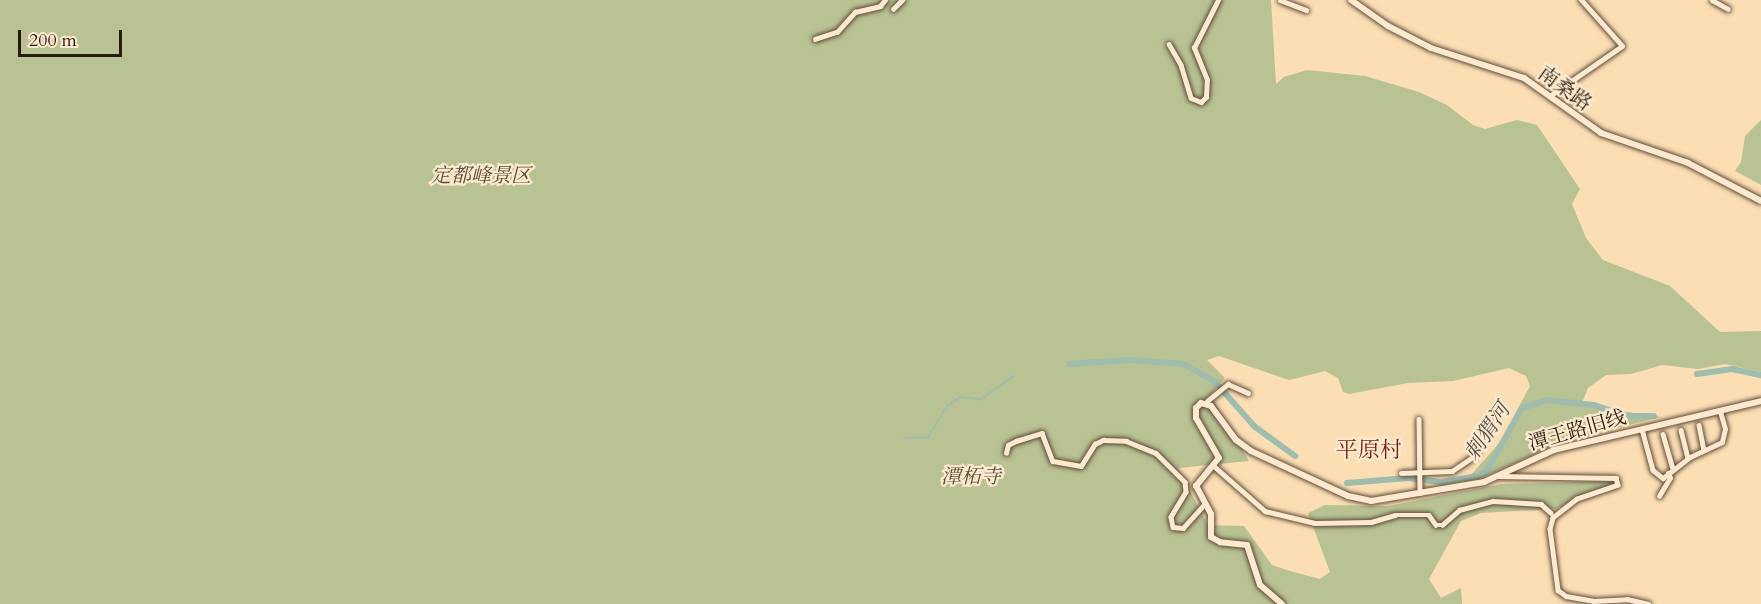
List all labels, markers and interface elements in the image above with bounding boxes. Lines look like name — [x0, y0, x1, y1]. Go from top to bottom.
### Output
scale bar — [21, 18, 124, 56]
text: 200 m — [29, 28, 77, 53]
street label: 南桑路 — [1534, 61, 1596, 115]
park label: 定都峰景区 — [431, 163, 531, 187]
water label: 刺猬河 — [1460, 399, 1516, 465]
street label: 潭王路旧线 — [1526, 405, 1628, 455]
district label: 平原村 — [1336, 438, 1402, 464]
park label: 潭柘寺 — [941, 464, 1001, 488]

